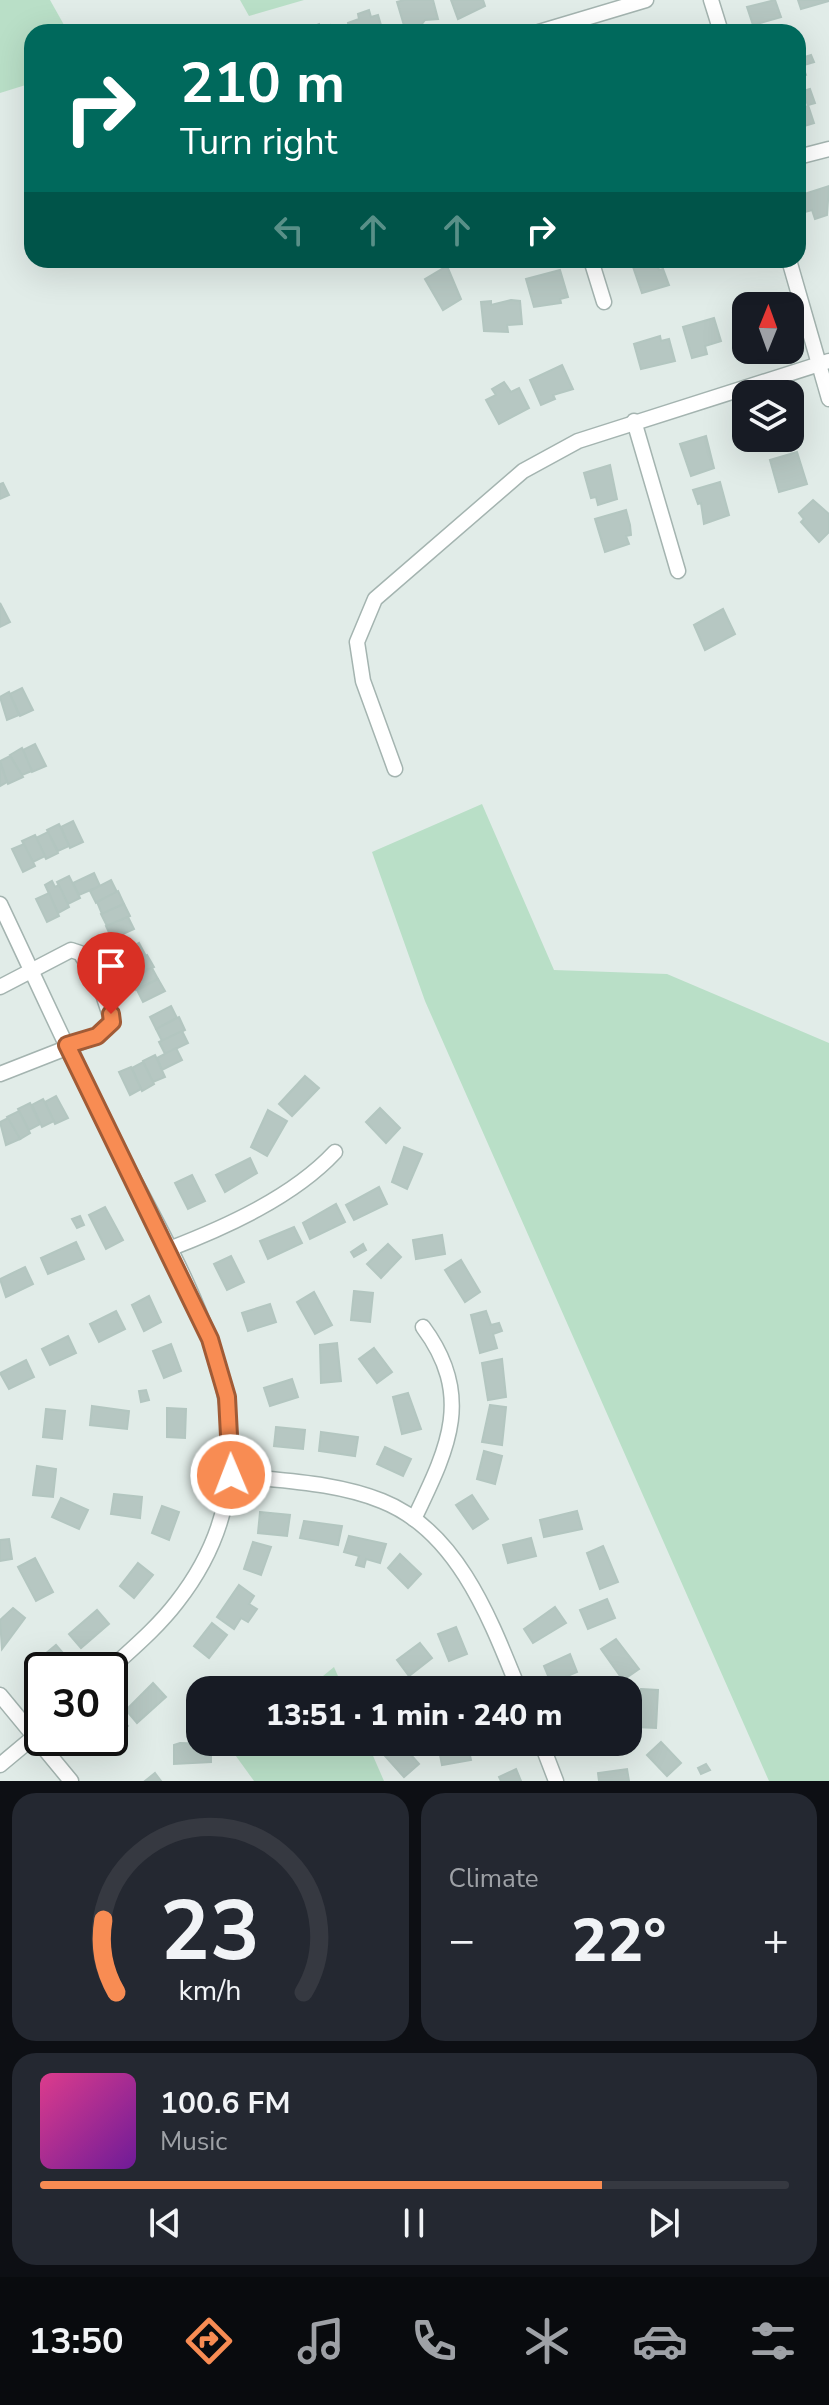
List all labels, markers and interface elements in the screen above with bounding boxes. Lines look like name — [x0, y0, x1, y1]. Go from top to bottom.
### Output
text: 210 m — [180, 45, 345, 122]
icon: right — [48, 56, 152, 160]
text: Turn right — [180, 118, 337, 167]
icon: left — [267, 208, 311, 252]
icon: ahead — [351, 208, 395, 252]
icon: ahead — [435, 208, 479, 252]
icon: right — [519, 208, 563, 252]
north arrow — [732, 292, 804, 364]
map controls — [732, 292, 804, 452]
button: layers — [732, 380, 804, 452]
pin — [77, 932, 145, 1014]
icon: arrive — [89, 944, 133, 988]
position arrow — [189, 1433, 273, 1517]
speed limit sign: 30 — [24, 1652, 128, 1756]
text: 13:51 · 1 min · 240 m — [266, 1695, 562, 1736]
text: Climate — [449, 1861, 539, 1896]
text: 23 — [160, 1875, 260, 1988]
text: 22° — [571, 1900, 666, 1982]
text: − — [449, 1911, 475, 1971]
text: + — [763, 1911, 789, 1971]
text: km/h — [179, 1971, 242, 2010]
text: 100.6 FM — [160, 2083, 290, 2124]
text: Music — [160, 2124, 227, 2159]
icon: previous — [143, 2201, 187, 2245]
icon: pause — [392, 2201, 436, 2245]
icon: next — [642, 2201, 686, 2245]
icon: directions — [181, 2313, 237, 2369]
icon: music — [293, 2313, 349, 2369]
icon: phone — [406, 2313, 462, 2369]
icon: climate — [519, 2313, 575, 2369]
icon: car — [632, 2313, 688, 2369]
icon: filters — [745, 2313, 801, 2369]
text: 13:50 — [28, 2317, 124, 2366]

